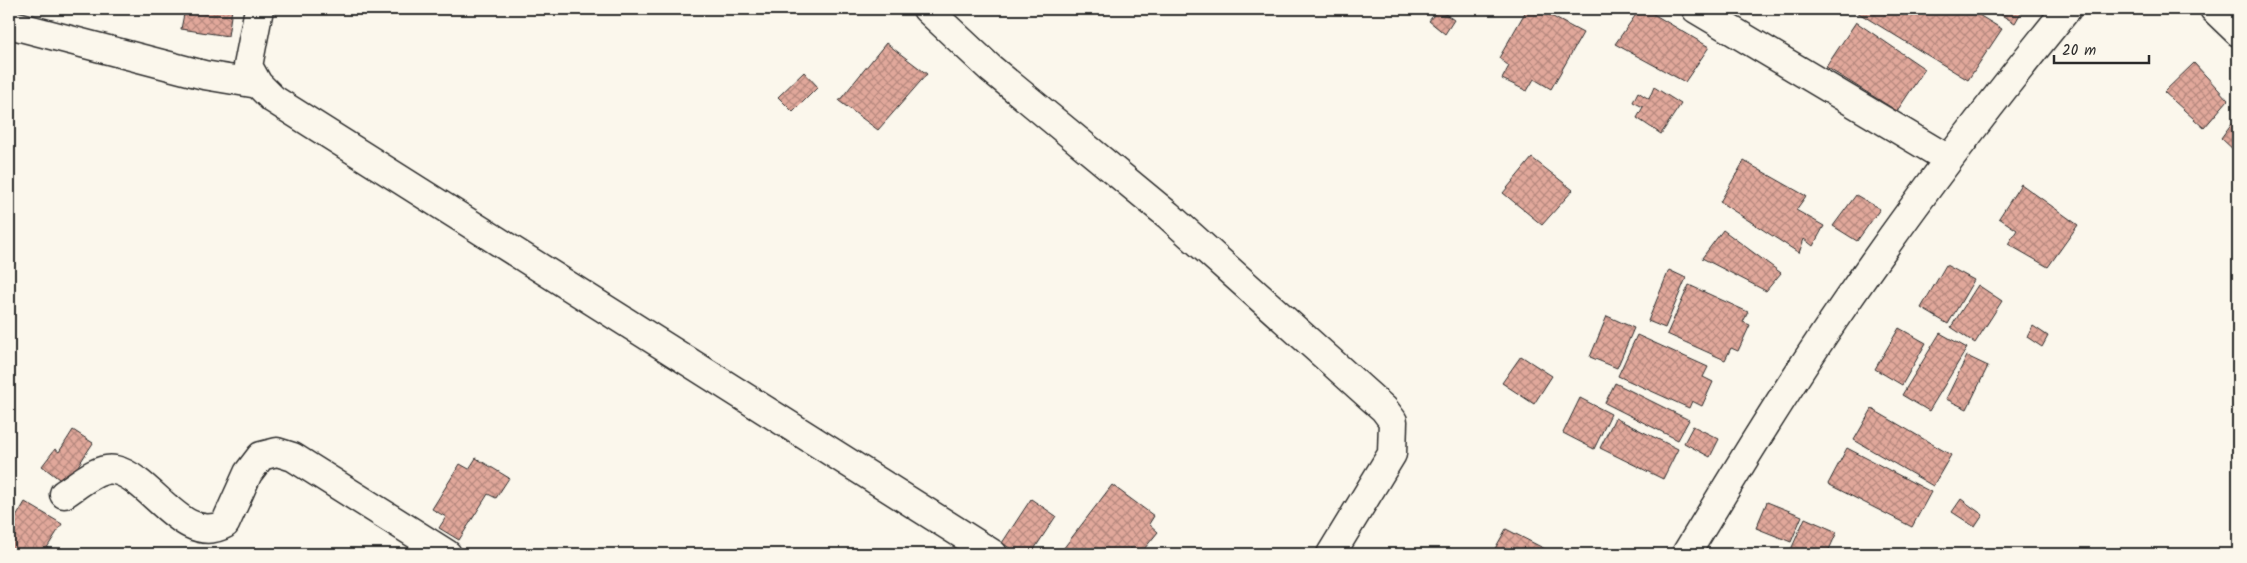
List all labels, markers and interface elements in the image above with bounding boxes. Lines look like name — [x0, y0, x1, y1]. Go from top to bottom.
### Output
scale bar — [2054, 32, 2150, 64]
text: 20 m — [2062, 39, 2096, 63]

